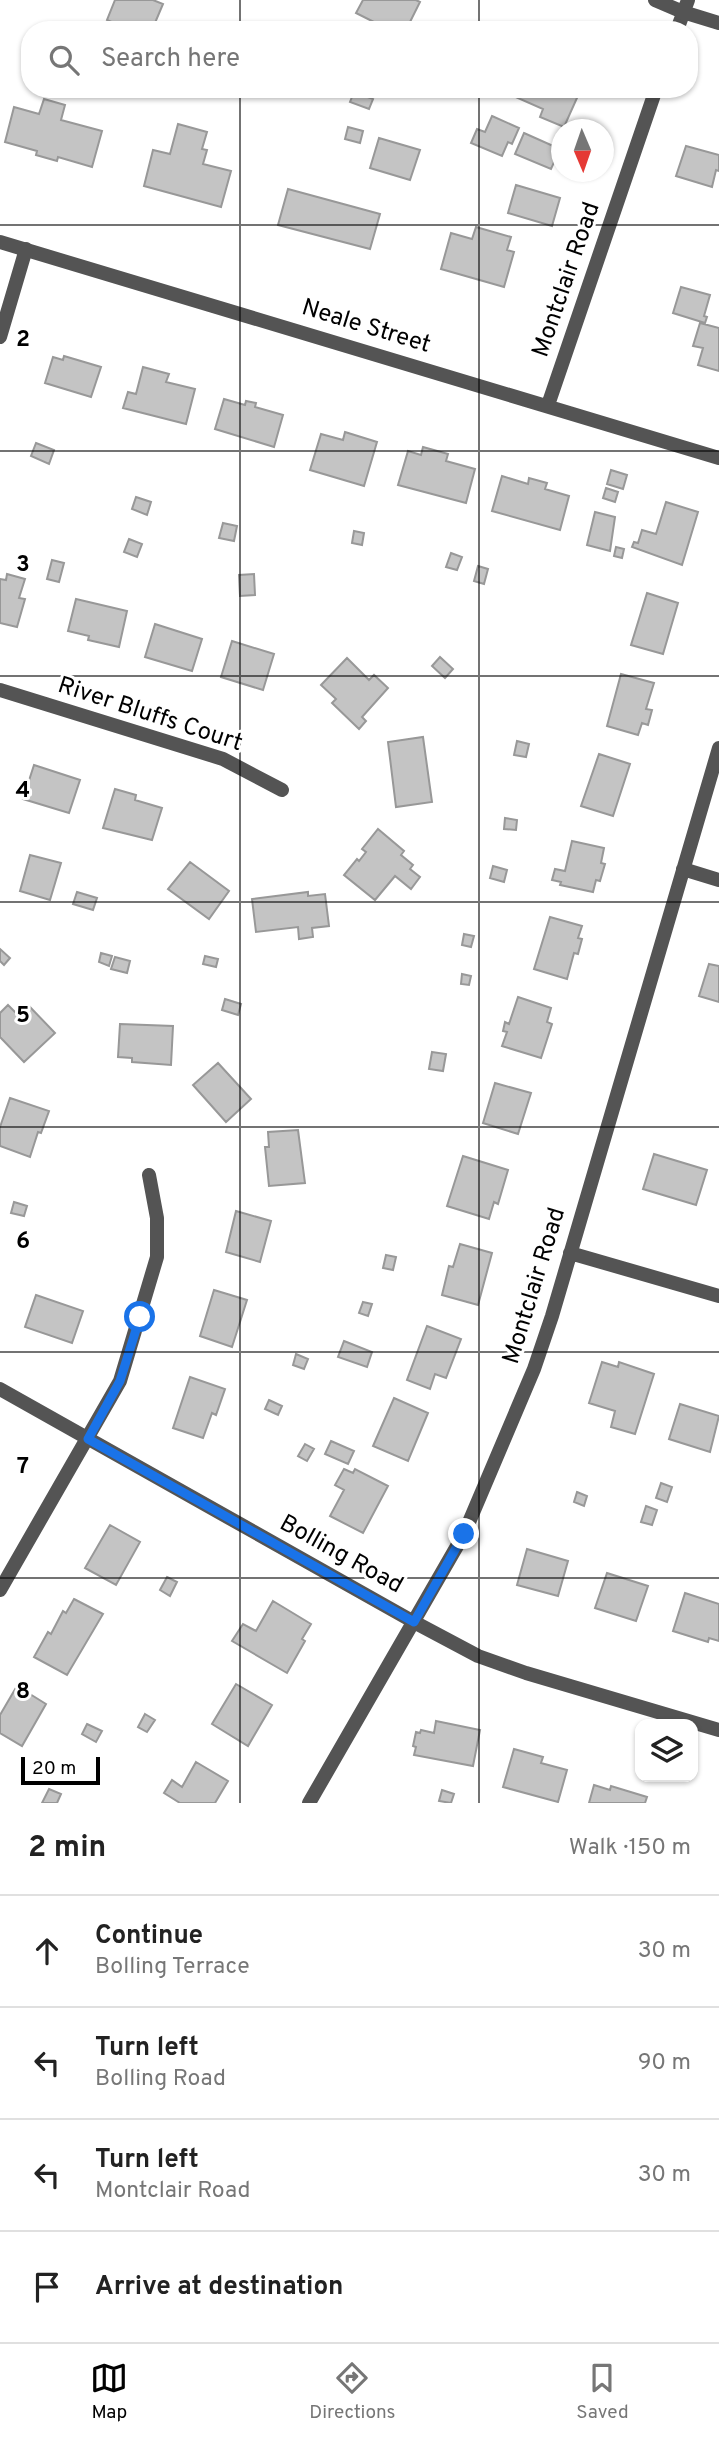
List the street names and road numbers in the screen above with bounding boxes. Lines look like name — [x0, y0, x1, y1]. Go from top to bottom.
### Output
street label: Montclair Road — [526, 198, 608, 362]
street label: Neale Street — [298, 293, 434, 361]
street label: River Bluffs Court — [54, 671, 246, 759]
street label: Montclair Road — [497, 1204, 573, 1368]
street label: Bolling Road — [274, 1509, 408, 1601]

